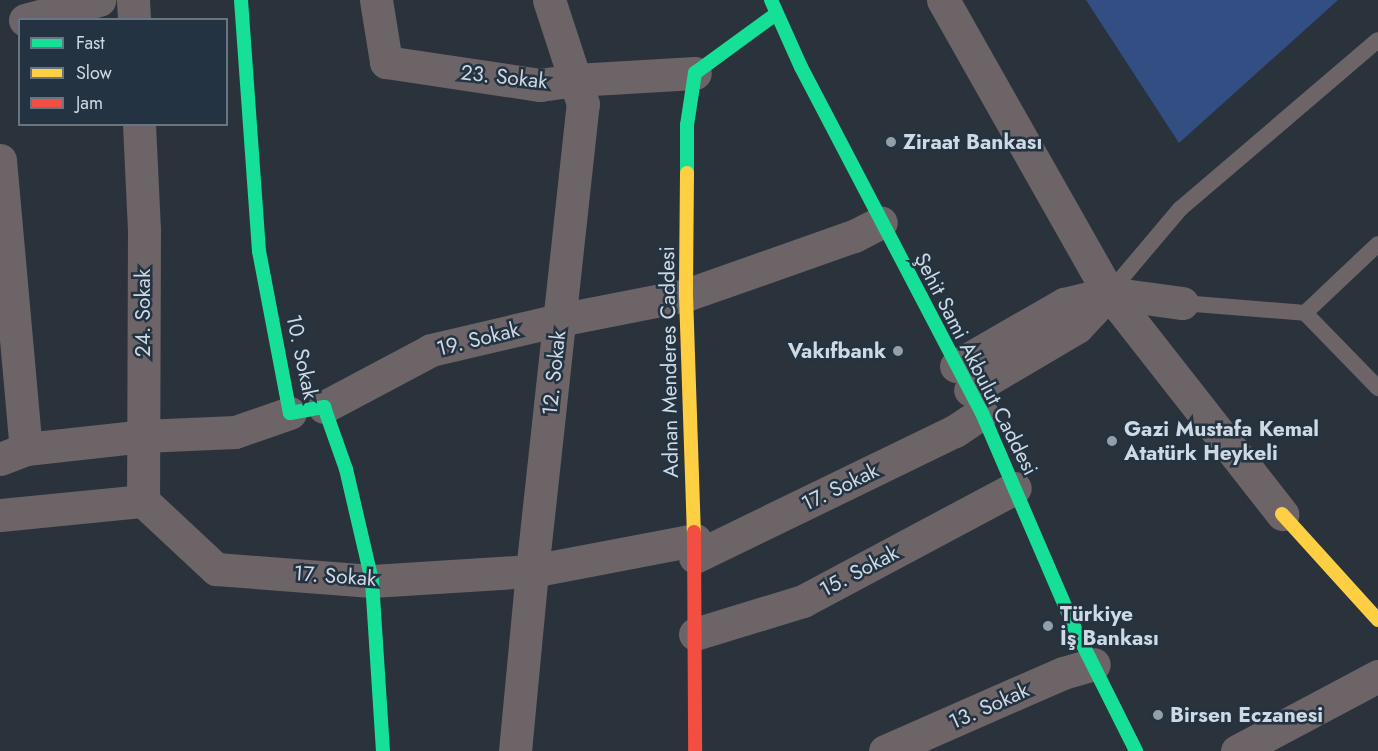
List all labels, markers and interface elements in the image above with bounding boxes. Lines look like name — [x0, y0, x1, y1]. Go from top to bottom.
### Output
legend — [18, 18, 228, 126]
text: Fast — [76, 30, 105, 56]
text: Slow — [76, 60, 112, 86]
street label: 23. Sokak — [459, 60, 549, 94]
text: Jam — [76, 90, 103, 116]
place label: Ziraat Bankası — [903, 129, 1042, 155]
marker: Ziraat Bankası — [884, 135, 898, 149]
street label: Adnan Menderes Caddesi — [654, 246, 684, 478]
street label: Şehit Sami Akbulut Caddesi — [909, 249, 1043, 479]
street label: 24. Sokak — [130, 269, 156, 357]
street label: 10. Sokak — [281, 312, 323, 402]
street label: 19. Sokak — [434, 317, 522, 361]
street label: 12. Sokak — [537, 329, 571, 417]
place label: Vakıfbank — [788, 338, 886, 364]
marker: Vakıfbank — [891, 344, 905, 358]
place label: Gazi Mustafa Kemal Atatürk Heykeli — [1124, 416, 1319, 466]
marker: Gazi Mustafa Kemal Atatürk Heykeli — [1105, 434, 1119, 448]
street label: 17. Sokak — [797, 458, 883, 516]
street label: 15. Sokak — [815, 540, 903, 602]
street label: 17. Sokak — [293, 561, 377, 591]
place label: Türkiye İş Bankası — [1060, 601, 1159, 651]
marker: Türkiye İş Bankası — [1041, 619, 1055, 633]
street label: 13. Sokak — [945, 677, 1033, 735]
place label: Birsen Eczanesi — [1170, 702, 1323, 728]
marker: Birsen Eczanesi — [1151, 708, 1165, 722]

